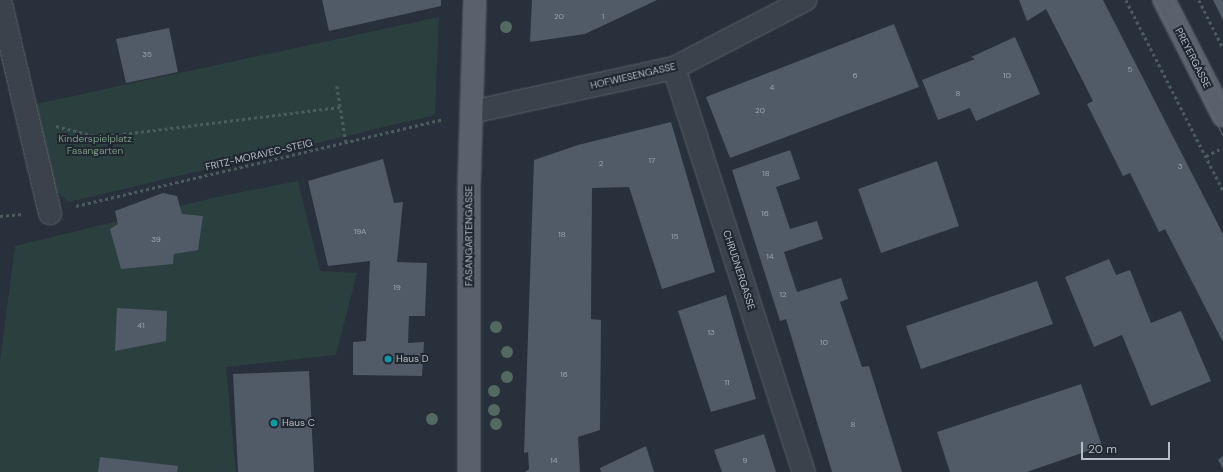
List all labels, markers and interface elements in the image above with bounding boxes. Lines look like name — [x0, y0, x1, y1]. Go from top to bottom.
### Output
house number: 20 — [554, 12, 564, 22]
house number: 1 — [602, 12, 604, 22]
street label: PREYERGASSE — [1173, 26, 1213, 90]
house number: 35 — [142, 50, 152, 60]
street label: HOFWIESENGASSE — [589, 60, 677, 92]
house number: 5 — [1128, 65, 1132, 75]
house number: 6 — [852, 71, 858, 81]
house number: 10 — [1003, 71, 1011, 81]
house number: 4 — [770, 83, 774, 93]
house number: 8 — [956, 89, 960, 99]
house number: 20 — [755, 106, 765, 116]
park label: Kinderspielplatz Fasangarten — [58, 132, 132, 156]
street label: FRITZ-MORAVEC-STEIG — [204, 137, 314, 173]
house number: 17 — [649, 156, 655, 166]
house number: 2 — [599, 159, 603, 169]
house number: 3 — [1178, 162, 1182, 172]
house number: 18 — [762, 169, 770, 179]
street label: FASANGARTENGASSE — [463, 186, 475, 286]
house number: 16 — [761, 209, 769, 219]
house number: 19A — [354, 227, 366, 237]
street label: CHRUDNERGASSE — [720, 229, 758, 311]
house number: 18 — [558, 230, 566, 240]
house number: 15 — [671, 232, 679, 242]
house number: 39 — [151, 235, 161, 245]
house number: 14 — [766, 252, 774, 262]
house number: 19 — [393, 283, 401, 293]
house number: 12 — [779, 290, 787, 300]
house number: 41 — [137, 321, 145, 331]
house number: 13 — [707, 328, 715, 338]
house number: 10 — [820, 338, 828, 348]
place label: Haus D — [396, 353, 429, 365]
marker: Haus D — [383, 354, 393, 364]
house number: 16 — [560, 370, 568, 380]
house number: 11 — [725, 378, 729, 388]
place label: Haus C — [282, 417, 315, 429]
marker: Haus C — [269, 418, 279, 428]
house number: 8 — [851, 420, 855, 430]
scale bar — [1083, 434, 1172, 460]
text: 20 m — [1088, 441, 1117, 457]
house number: 14 — [550, 456, 558, 466]
house number: 9 — [742, 456, 748, 466]

